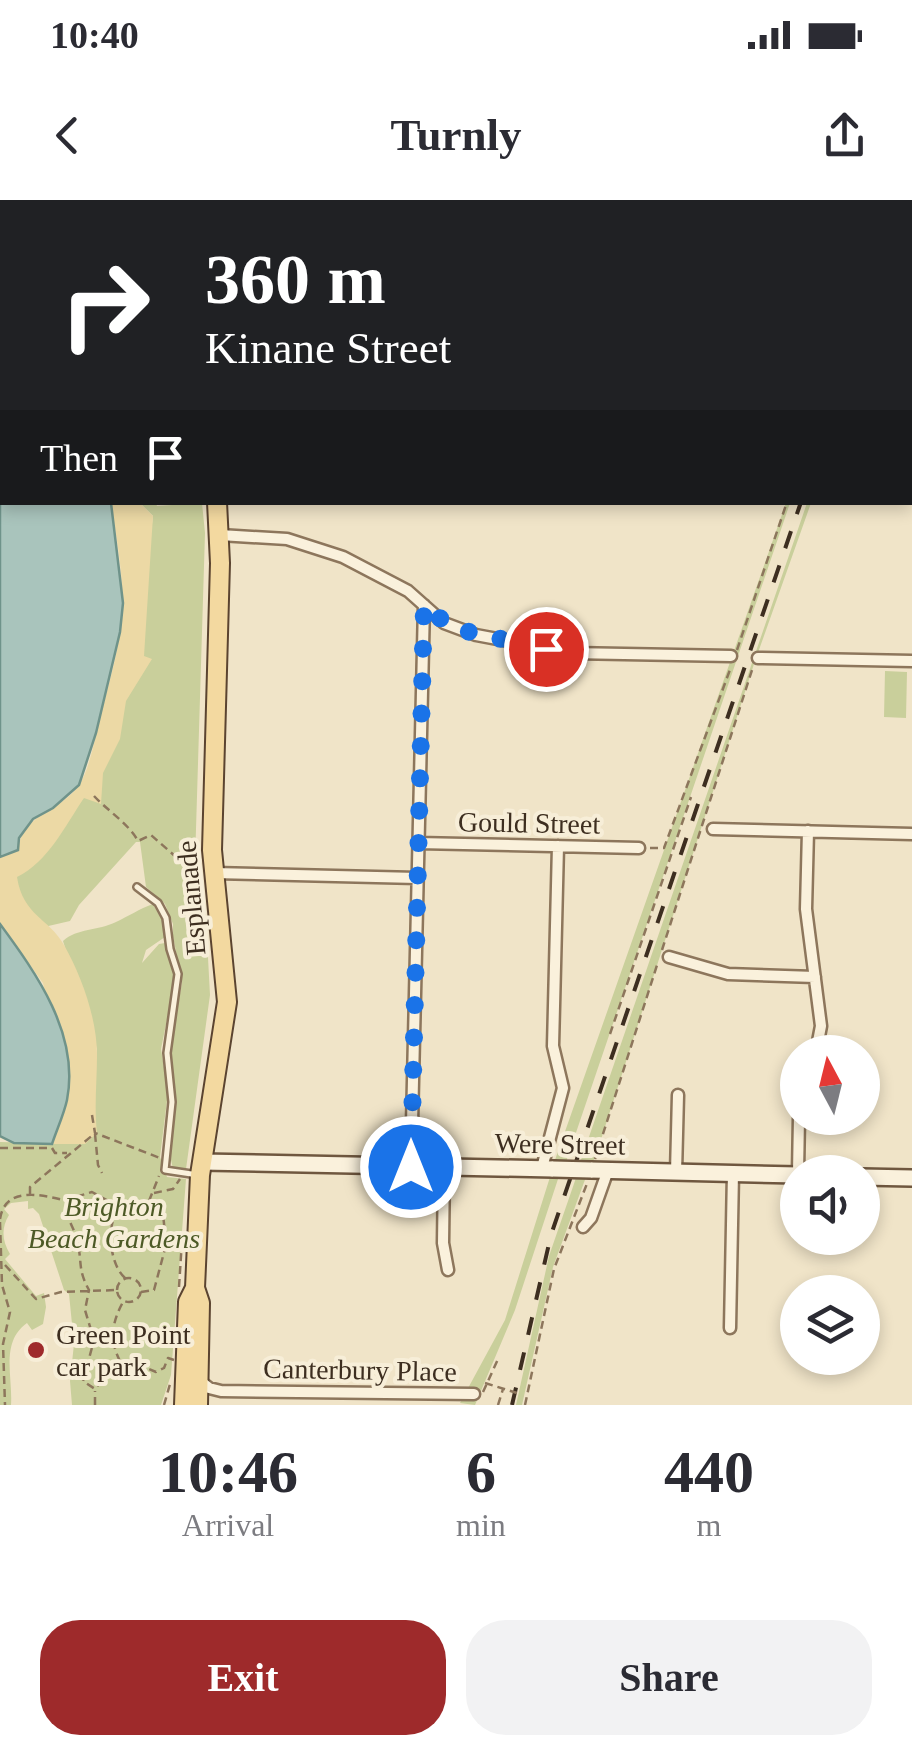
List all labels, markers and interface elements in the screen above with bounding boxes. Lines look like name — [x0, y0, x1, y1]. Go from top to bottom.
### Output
text: 10:40 — [50, 14, 139, 56]
icon: back — [40, 108, 95, 163]
icon: share — [817, 108, 872, 163]
text: Turnly — [391, 110, 521, 160]
icon: right — [40, 240, 170, 370]
text: 360 m — [205, 241, 386, 318]
text: Kinane Street — [205, 323, 451, 373]
icon: arrive — [138, 430, 193, 485]
text: Then — [40, 437, 118, 479]
pin — [504, 607, 589, 692]
icon: arrive — [519, 622, 574, 677]
street label: Gould Street — [458, 806, 601, 840]
street label: Esplanade — [171, 839, 211, 957]
north arrow — [780, 1035, 880, 1135]
map controls — [780, 1035, 880, 1375]
position arrow — [359, 1115, 463, 1219]
street label: Were Street — [494, 1127, 626, 1161]
button: sound — [780, 1155, 880, 1255]
park label: Brighton Beach Gardens — [28, 1191, 200, 1254]
button: layers — [780, 1275, 880, 1375]
place label: Green Point car park — [56, 1319, 191, 1382]
marker: Green Point car park — [25, 1339, 47, 1361]
street label: Canterbury Place — [263, 1353, 457, 1387]
text: 10:46 — [158, 1439, 298, 1505]
text: 6 — [466, 1439, 496, 1505]
text: 440 — [664, 1439, 754, 1505]
text: Arrival — [182, 1507, 274, 1543]
text: min — [456, 1507, 506, 1543]
text: m — [696, 1507, 721, 1543]
button: Exit — [40, 1620, 446, 1735]
button: Share — [466, 1620, 872, 1735]

